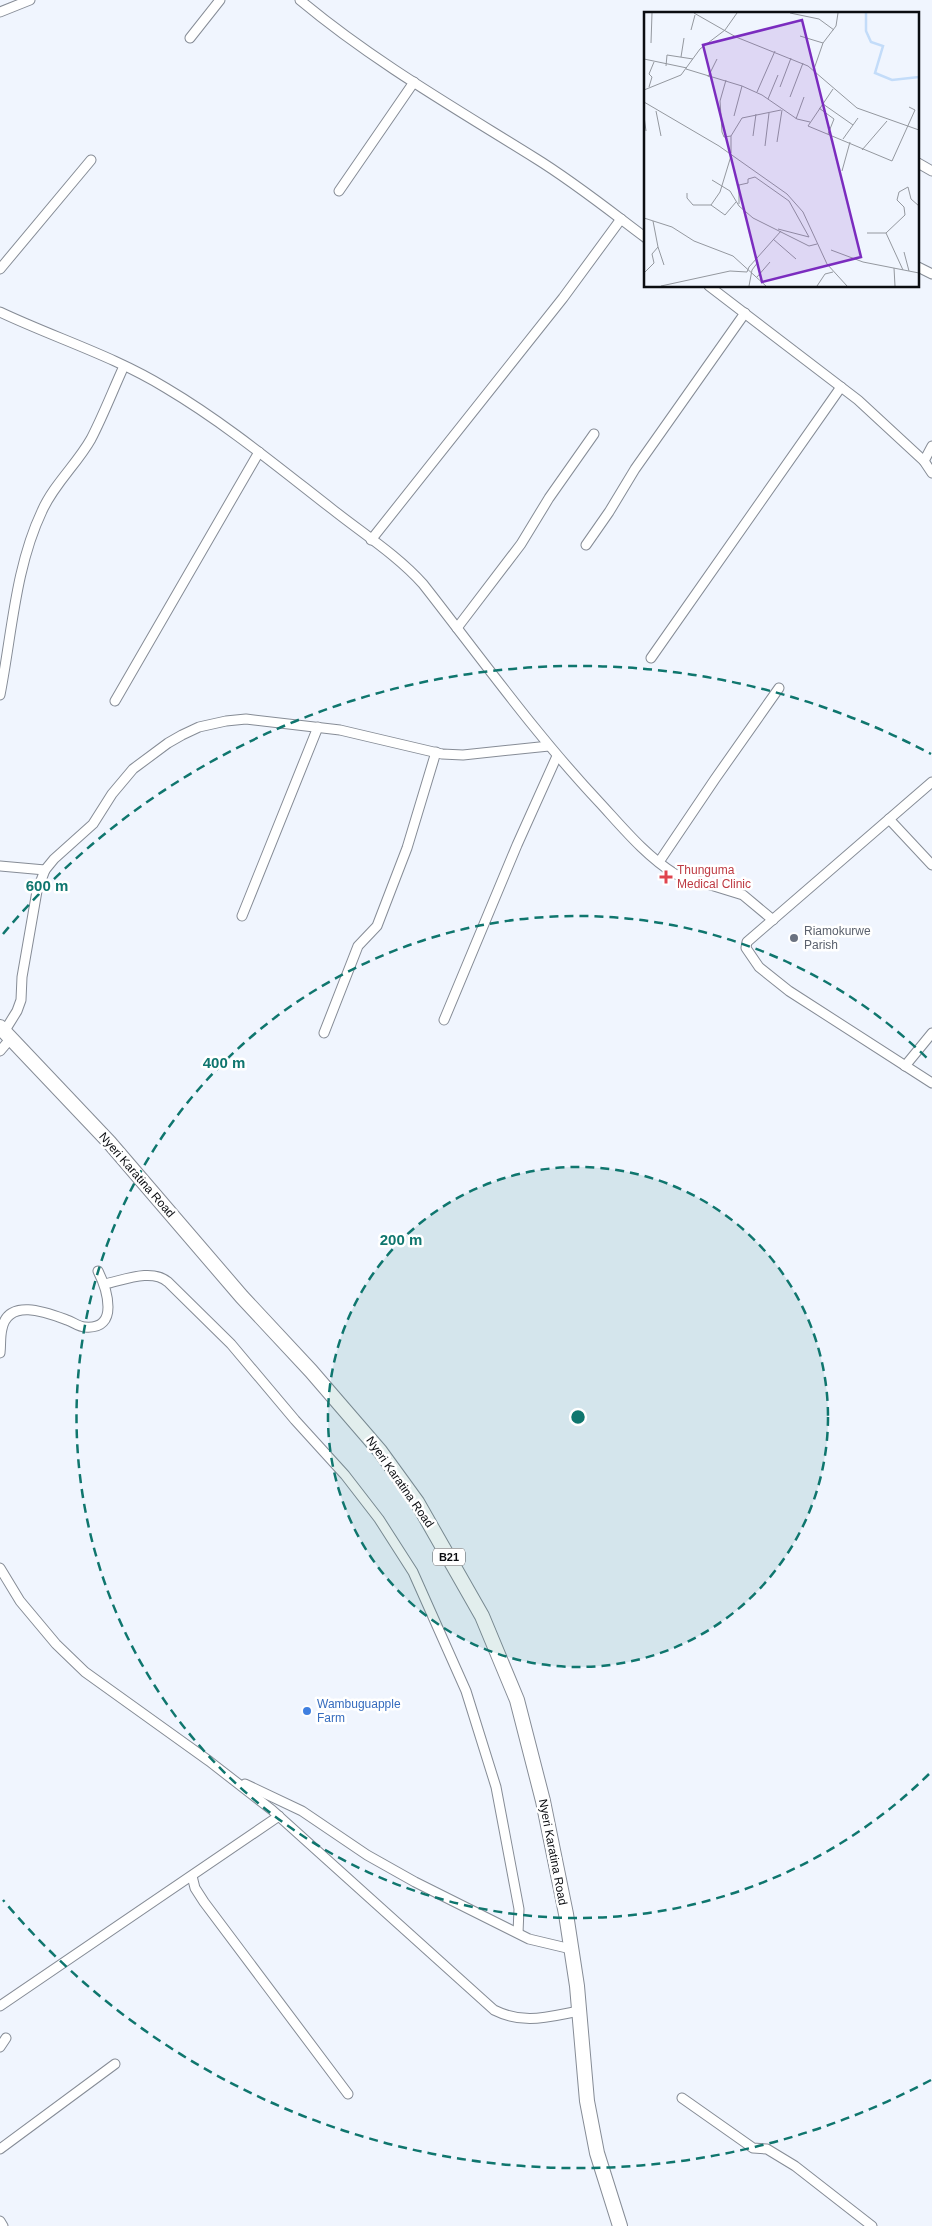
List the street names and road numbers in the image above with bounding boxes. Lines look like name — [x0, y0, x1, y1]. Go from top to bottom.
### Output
street label: Nyeri Karatina Road — [96, 1130, 178, 1220]
street label: Nyeri Karatina Road — [363, 1434, 437, 1530]
road number: B21 — [433, 1548, 465, 1565]
street label: Nyeri Karatina Road — [536, 1798, 570, 1906]

